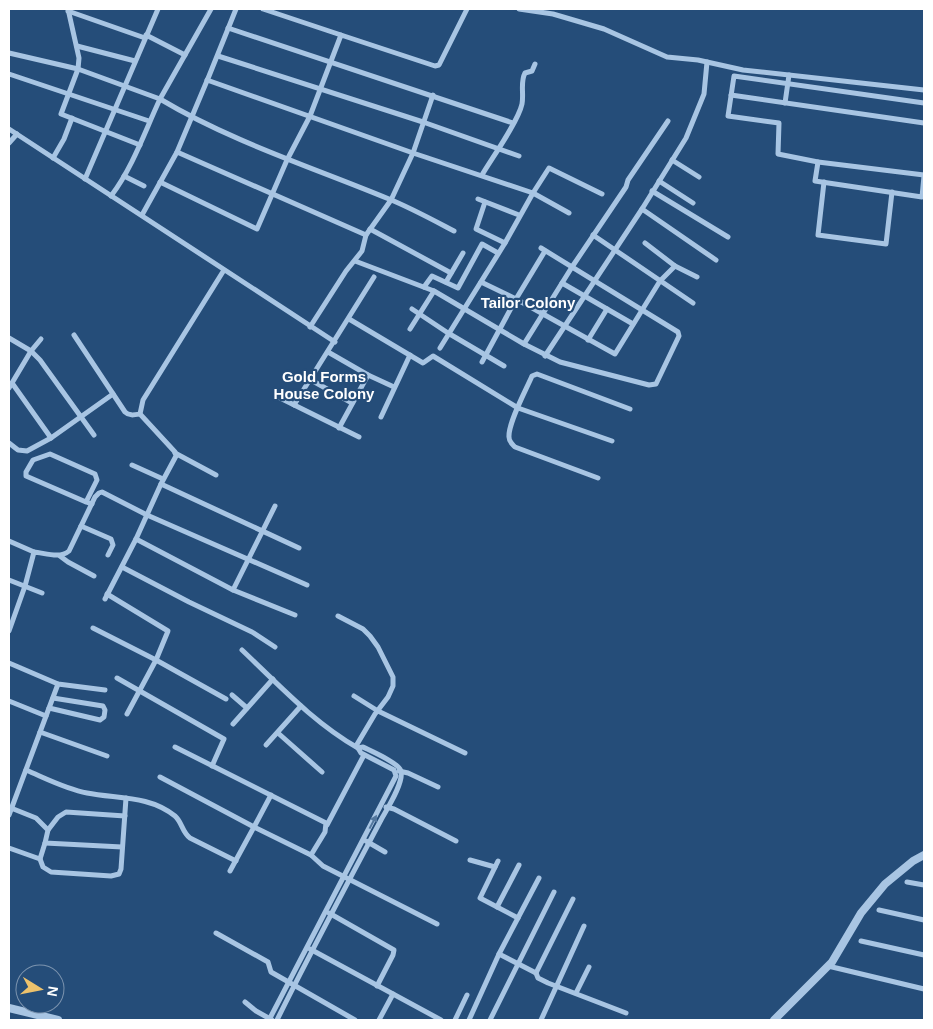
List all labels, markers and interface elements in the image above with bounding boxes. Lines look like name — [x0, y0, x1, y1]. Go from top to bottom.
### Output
district label: Tailor Colony — [481, 294, 576, 311]
district label: Gold Forms House Colony — [274, 368, 375, 402]
one-way arrow — [369, 814, 377, 829]
north arrow — [15, 964, 65, 1014]
text: N — [44, 985, 62, 998]

